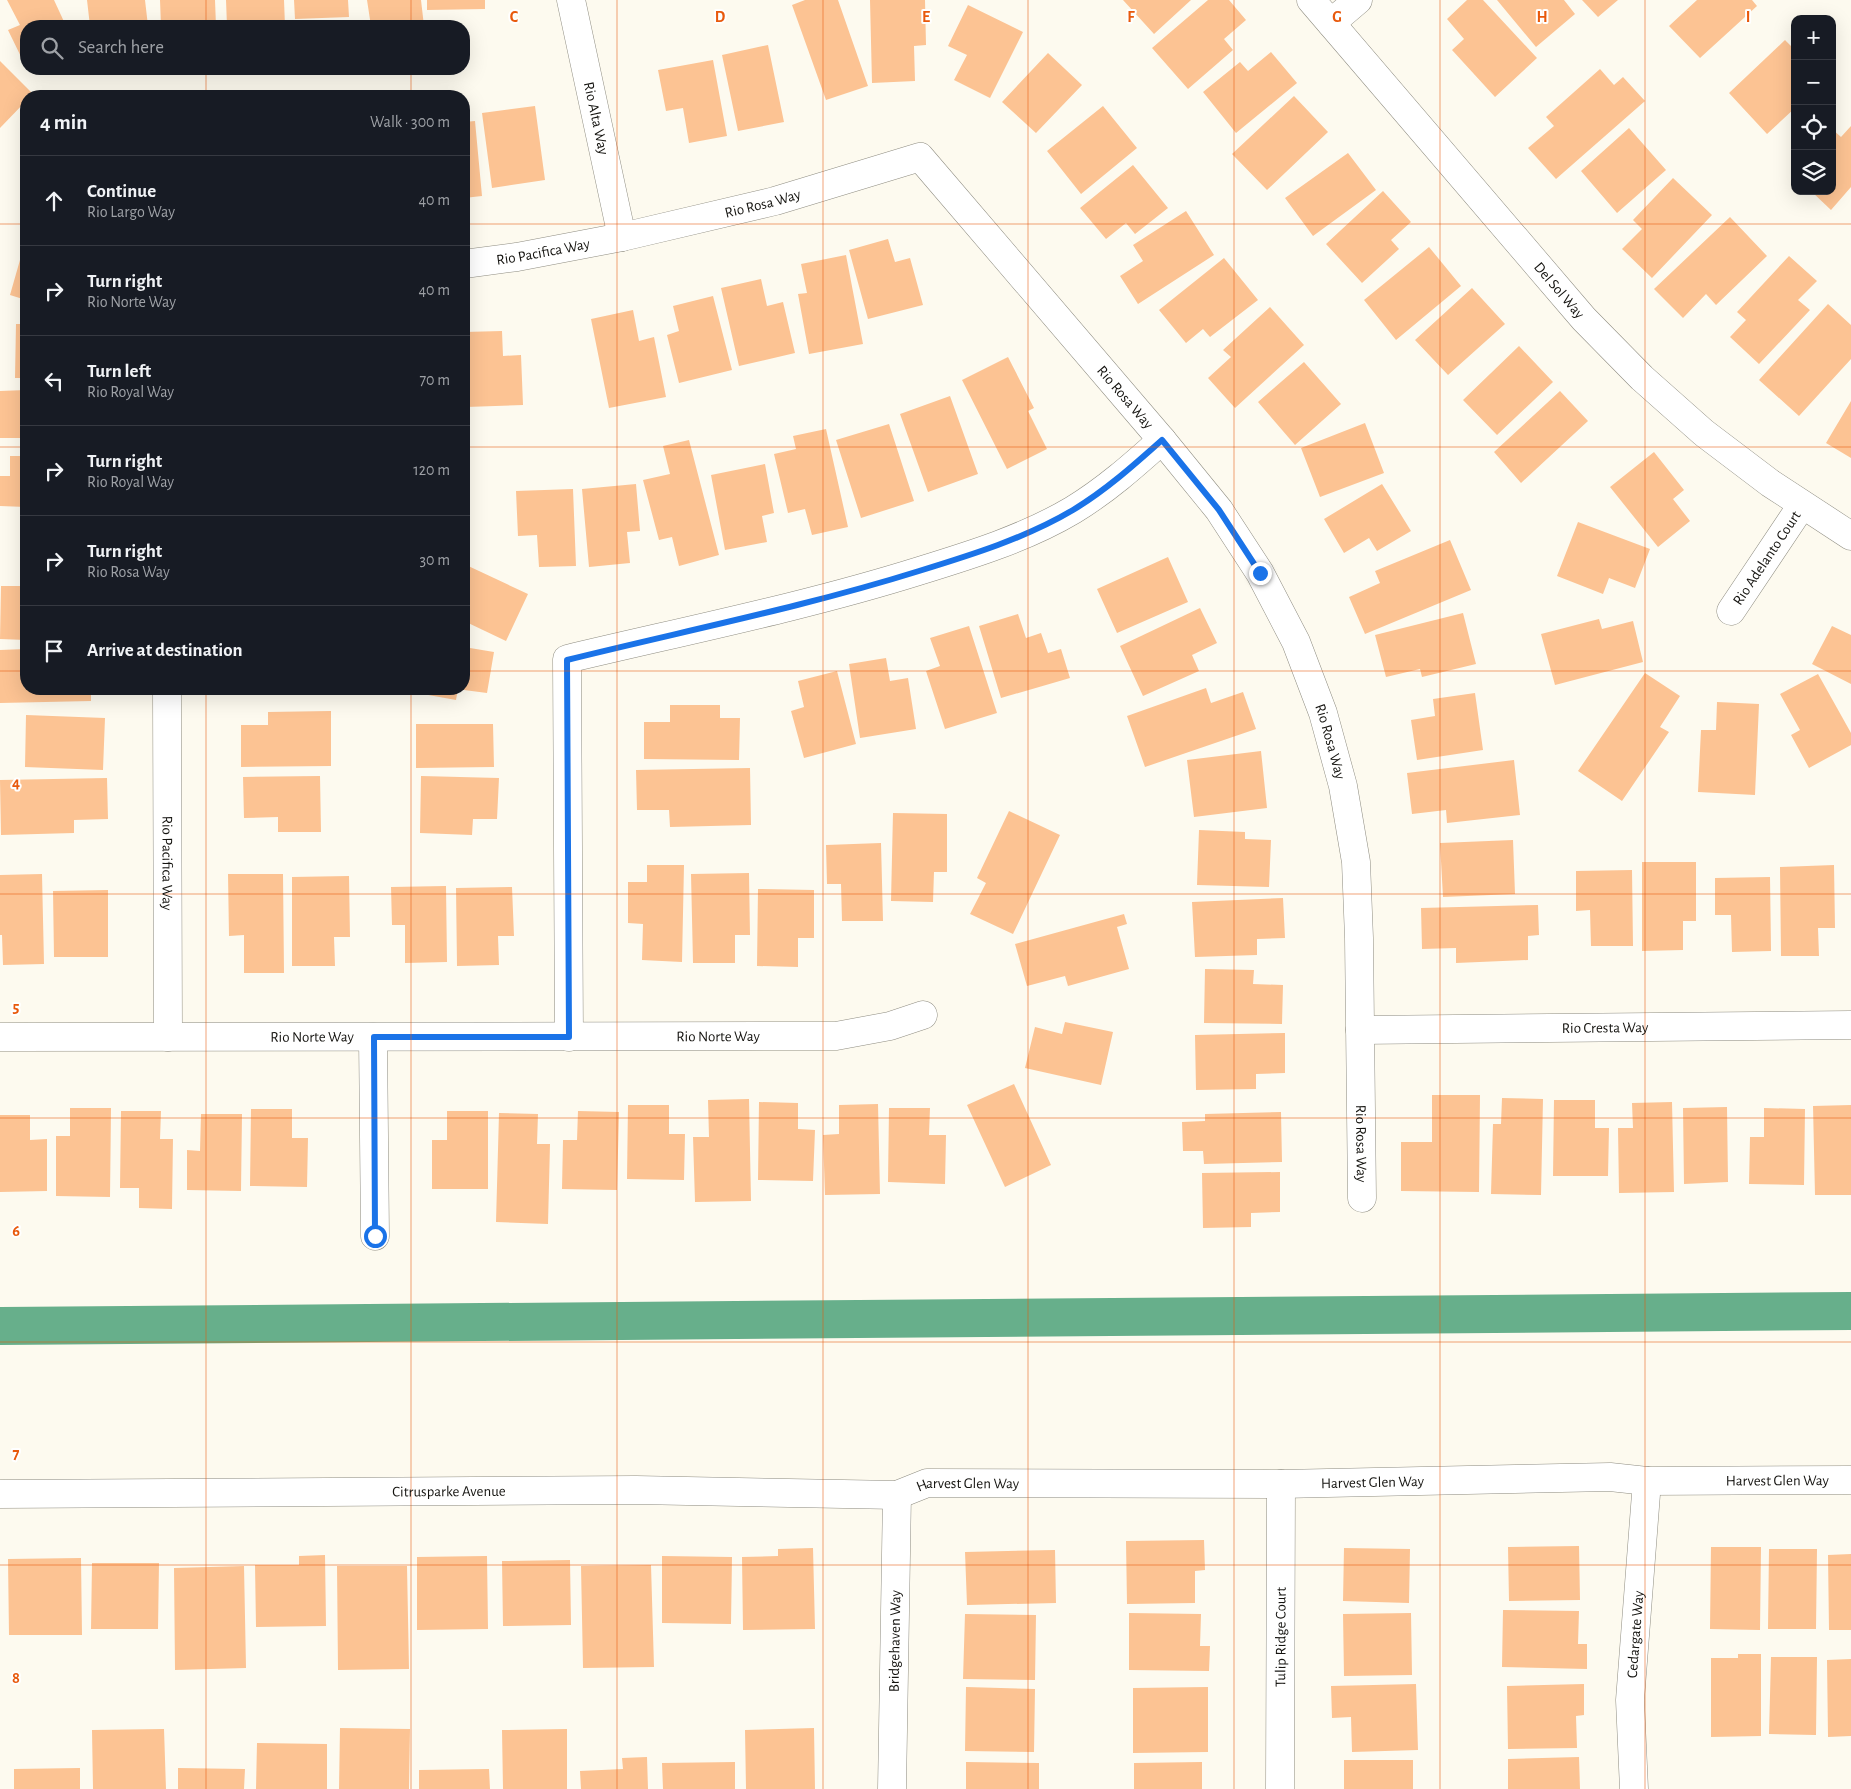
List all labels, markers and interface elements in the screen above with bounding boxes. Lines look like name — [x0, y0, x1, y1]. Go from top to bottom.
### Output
text: C — [510, 9, 519, 25]
text: D — [715, 9, 726, 25]
text: E — [922, 9, 930, 25]
text: F — [1127, 9, 1135, 25]
text: G — [1332, 9, 1342, 25]
text: H — [1536, 9, 1548, 25]
text: I — [1746, 9, 1750, 25]
map controls — [1791, 15, 1836, 195]
button: + — [1791, 15, 1836, 60]
search box — [20, 20, 470, 75]
icon: search — [38, 34, 66, 62]
text: Search here — [78, 38, 164, 57]
button: − — [1791, 60, 1836, 105]
street label: Rio Alta Way — [581, 80, 612, 157]
button: locate — [1791, 105, 1836, 150]
text: 4 min — [40, 112, 87, 133]
text: Walk · 300 m — [370, 114, 450, 130]
button: layers — [1791, 150, 1836, 195]
text: Continue — [87, 182, 156, 201]
street label: Rio Rosa Way — [723, 186, 803, 220]
icon: ahead — [40, 187, 68, 215]
text: 40 m — [418, 192, 450, 208]
text: Rio Largo Way — [87, 204, 175, 220]
street label: Rio Pacifica Way — [495, 236, 592, 267]
street label: Del Sol Way — [1531, 259, 1588, 322]
text: Turn right — [87, 272, 162, 291]
icon: right — [40, 277, 68, 305]
text: 40 m — [418, 282, 450, 298]
text: Rio Norte Way — [87, 294, 176, 310]
text: Turn left — [87, 362, 151, 381]
street label: Rio Rosa Way — [1094, 363, 1157, 432]
icon: left — [40, 367, 68, 395]
text: 70 m — [419, 372, 450, 388]
text: Rio Royal Way — [87, 384, 174, 400]
text: Turn right — [87, 452, 162, 471]
icon: right — [40, 457, 68, 485]
text: 120 m — [413, 462, 450, 478]
text: Rio Royal Way — [87, 474, 174, 490]
street label: Rio Adelanto Court — [1730, 508, 1803, 608]
text: Turn right — [87, 542, 162, 561]
icon: right — [40, 547, 68, 575]
text: 30 m — [420, 552, 450, 568]
route end — [1249, 562, 1272, 585]
text: Rio Rosa Way — [87, 564, 170, 580]
icon: arrive — [40, 637, 68, 665]
text: Arrive at destination — [87, 641, 243, 660]
street label: Rio Rosa Way — [1313, 701, 1348, 781]
text: 4 — [12, 775, 20, 791]
street label: Rio Pacifica Way — [160, 816, 175, 911]
text: 5 — [13, 999, 20, 1015]
street label: Rio Cresta Way — [1562, 1020, 1649, 1035]
street label: Rio Norte Way — [270, 1029, 354, 1044]
street label: Rio Norte Way — [676, 1029, 760, 1044]
street label: Rio Rosa Way — [1353, 1105, 1369, 1183]
text: 6 — [12, 1223, 20, 1239]
route start — [364, 1225, 387, 1248]
text: 7 — [13, 1446, 20, 1462]
street label: Harvest Glen Way — [1321, 1473, 1425, 1491]
street label: Harvest Glen Way — [1726, 1473, 1830, 1488]
street label: Harvest Glen Way — [914, 1475, 1020, 1494]
street label: Citrusparke Avenue — [392, 1483, 506, 1499]
street label: Tulip Ridge Court — [1273, 1587, 1288, 1687]
street label: Bridgehaven Way — [886, 1589, 903, 1692]
street label: Cedargate Way — [1624, 1589, 1646, 1679]
text: 8 — [12, 1670, 20, 1686]

